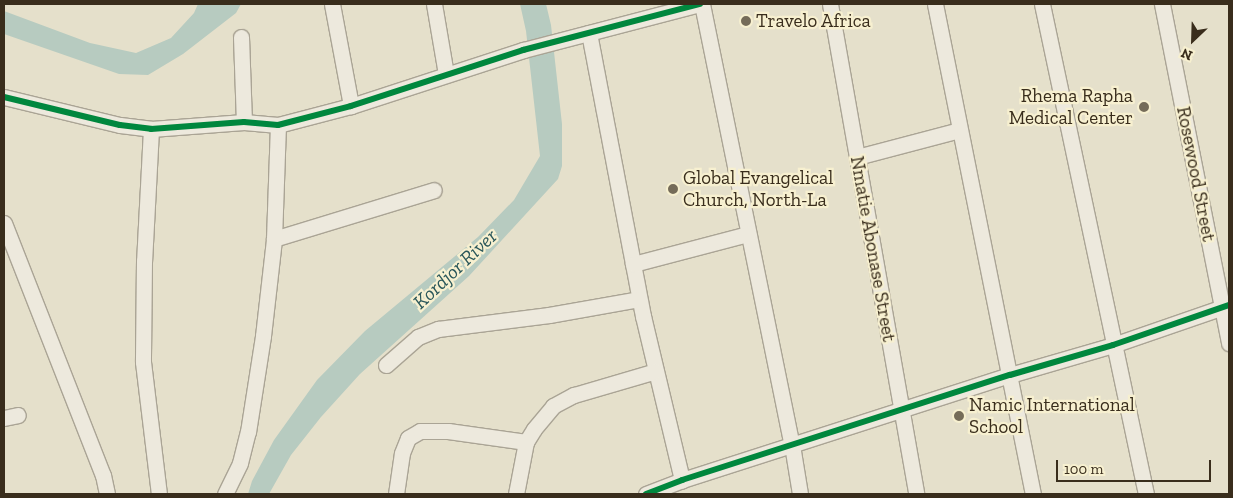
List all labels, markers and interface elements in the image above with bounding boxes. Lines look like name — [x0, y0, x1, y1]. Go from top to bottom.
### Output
place label: Travelo Africa — [756, 10, 871, 32]
marker: Travelo Africa — [740, 15, 752, 27]
north arrow — [1168, 15, 1218, 65]
text: N — [1178, 44, 1195, 64]
place label: Rhema Rapha Medical Center — [1009, 85, 1133, 129]
marker: Rhema Rapha Medical Center — [1137, 100, 1151, 114]
street label: Rosewood Street — [1172, 105, 1220, 243]
street label: Nmatie Abonase Street — [845, 154, 901, 344]
place label: Global Evangelical Church, North-La — [683, 167, 833, 211]
marker: Global Evangelical Church, North-La — [667, 183, 679, 195]
water label: Kordjor River — [408, 224, 502, 314]
place label: Namic International School — [969, 394, 1135, 438]
marker: Namic International School — [953, 410, 965, 422]
scale bar — [1058, 450, 1213, 482]
text: 100 m — [1064, 460, 1103, 478]

